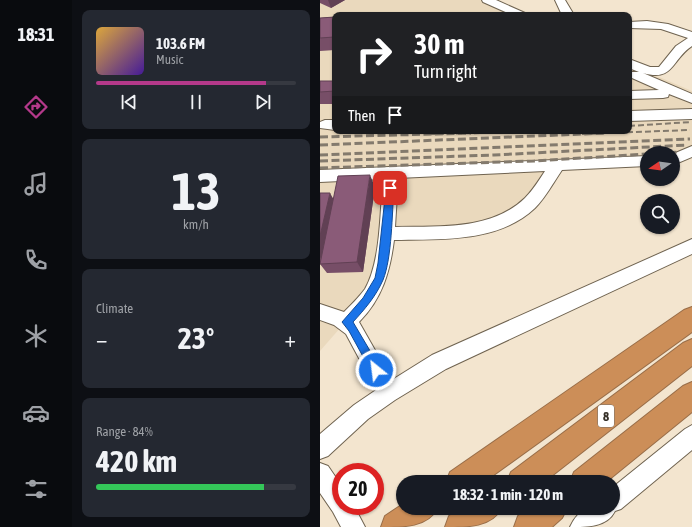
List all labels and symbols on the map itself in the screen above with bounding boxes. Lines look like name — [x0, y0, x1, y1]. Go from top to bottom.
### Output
north arrow — [640, 146, 680, 186]
pin — [373, 171, 407, 205]
position arrow — [355, 349, 397, 391]
road number: 8 — [598, 405, 614, 427]
speed limit sign: 20 — [332, 463, 384, 515]

